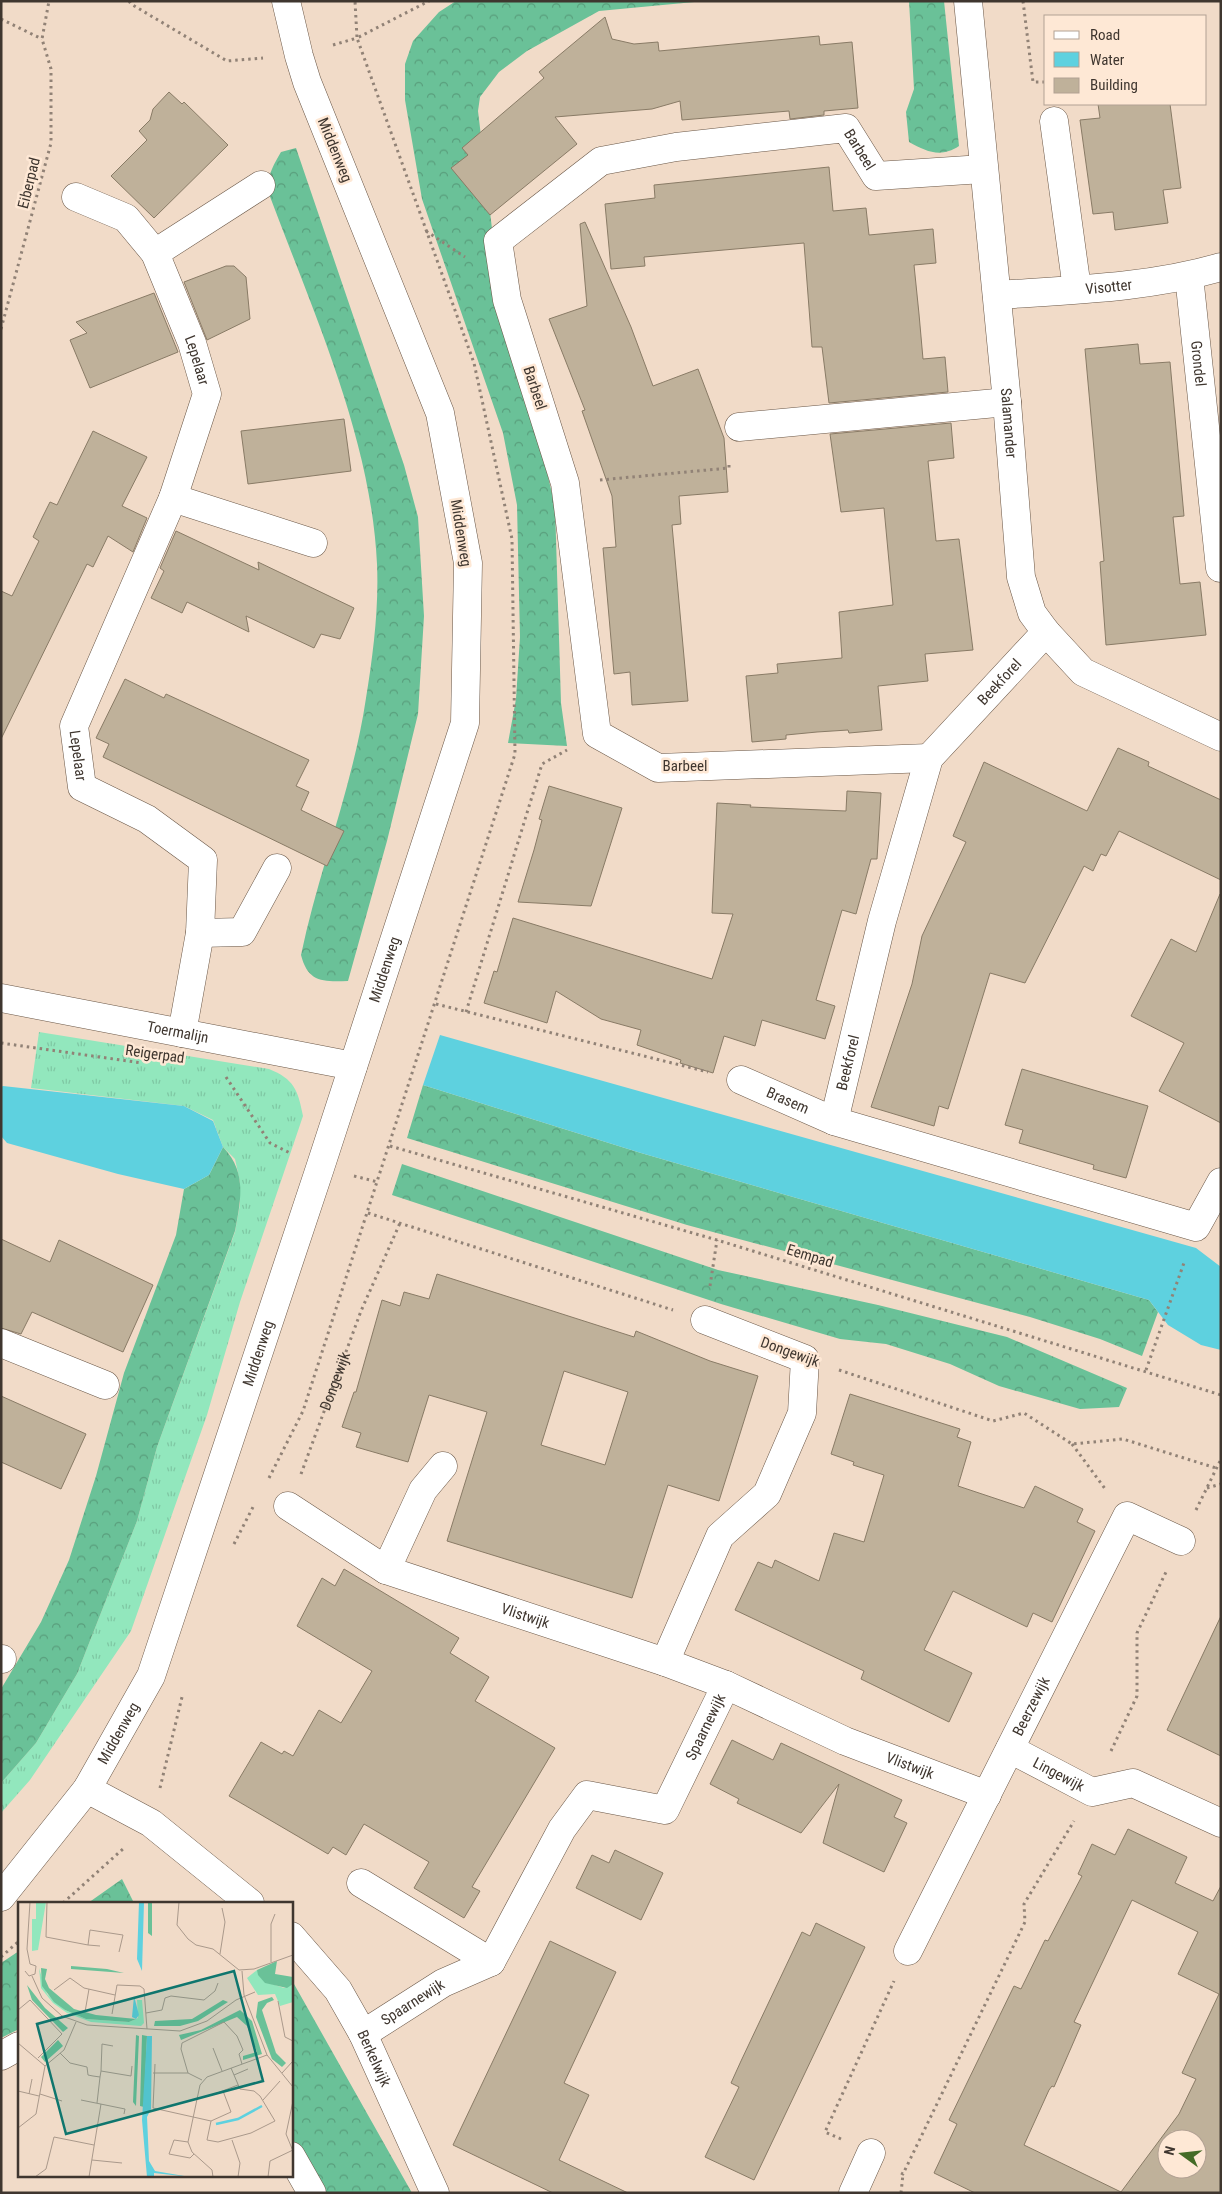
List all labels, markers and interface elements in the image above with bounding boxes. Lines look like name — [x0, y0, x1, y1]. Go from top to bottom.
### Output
legend — [1044, 15, 1207, 105]
text: Road — [1090, 26, 1120, 44]
text: Water — [1090, 51, 1125, 69]
text: Building — [1090, 76, 1138, 94]
street label: Middenweg — [314, 115, 356, 185]
street label: Barbeel — [840, 126, 879, 173]
street label: Eiberpad — [14, 156, 44, 210]
street label: Visotter — [1085, 276, 1133, 298]
street label: Lepelaar — [181, 333, 213, 388]
street label: Grondel — [1187, 340, 1210, 387]
street label: Barbeel — [520, 364, 550, 412]
street label: Salamander — [997, 387, 1020, 459]
street label: Middenweg — [447, 498, 475, 568]
street label: Beekforel — [974, 655, 1025, 709]
street label: Lepelaar — [66, 729, 90, 782]
street label: Barbeel — [663, 757, 707, 775]
street label: Middenweg — [366, 934, 404, 1005]
street label: Toermalijn — [145, 1017, 210, 1047]
street label: Beekforel — [833, 1033, 863, 1092]
street label: Reigerpad — [124, 1041, 186, 1067]
street label: Brasem — [764, 1083, 812, 1118]
street label: Eempad — [785, 1240, 835, 1272]
street label: Middenweg — [239, 1318, 278, 1389]
street label: Dongewijk — [758, 1333, 822, 1371]
street label: Dongewijk — [316, 1349, 354, 1413]
street label: Vlistwijk — [499, 1600, 552, 1632]
street label: Beerzewijk — [1009, 1674, 1054, 1739]
street label: Spaarnewijk — [682, 1691, 729, 1763]
street label: Middenweg — [94, 1699, 143, 1767]
street label: Vlistwijk — [883, 1748, 937, 1783]
street label: Lingewijk — [1030, 1754, 1088, 1796]
inset map — [18, 1902, 292, 2176]
street label: Spaarnewijk — [378, 1975, 448, 2029]
street label: Berkelwijk — [353, 2027, 395, 2090]
north arrow — [1157, 2129, 1207, 2179]
text: N — [1161, 2144, 1178, 2157]

